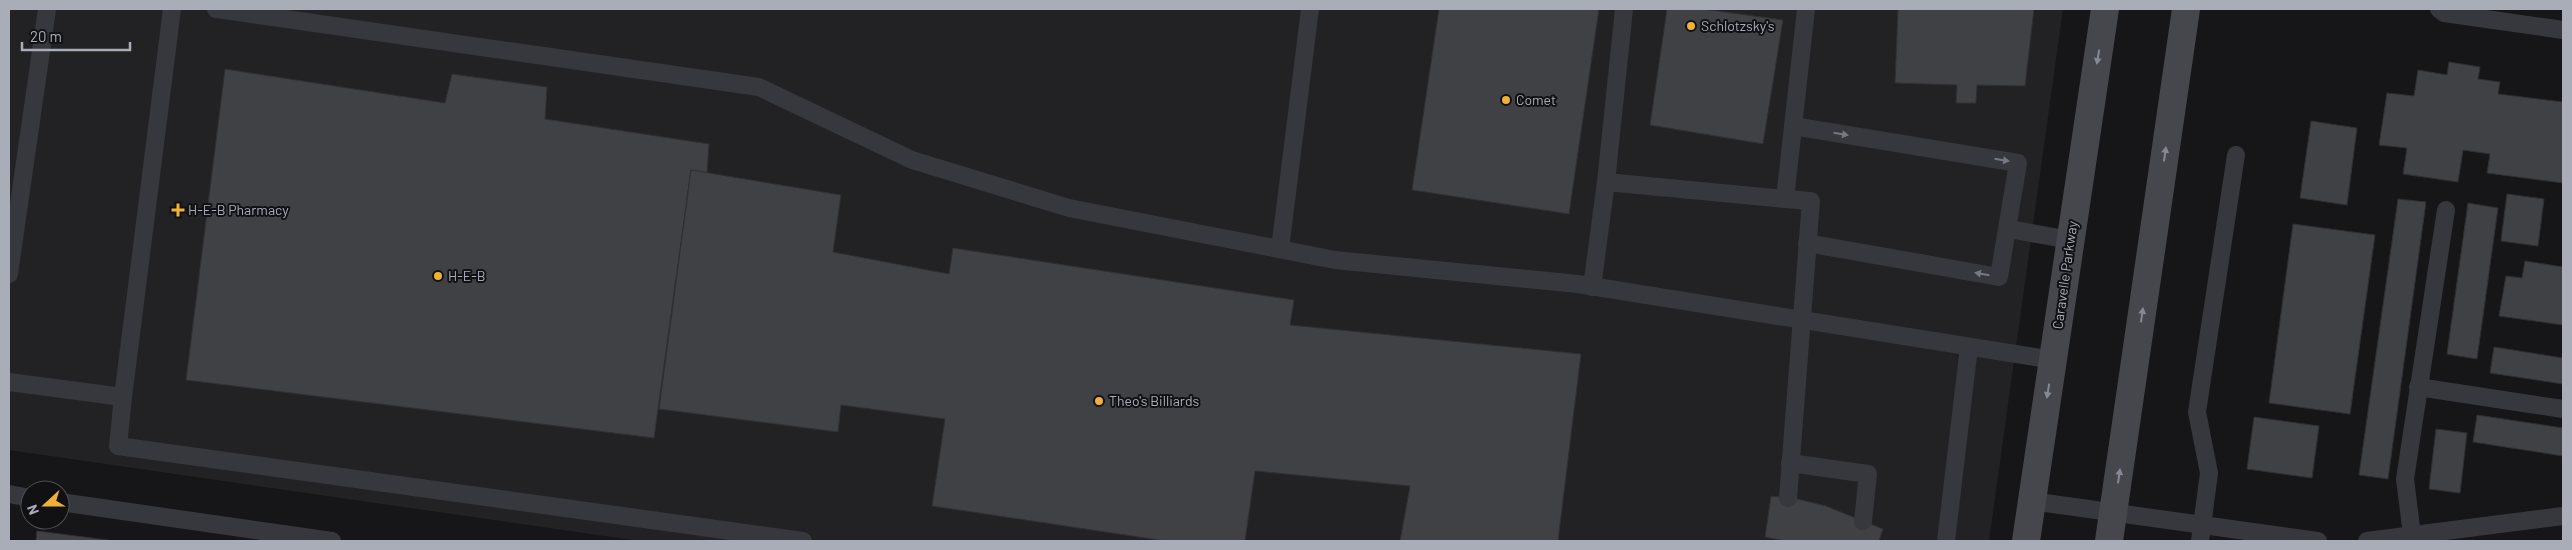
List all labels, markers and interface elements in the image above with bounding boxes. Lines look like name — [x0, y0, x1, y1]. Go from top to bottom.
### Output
place label: Schlotzsky's — [1701, 17, 1775, 34]
scale bar — [22, 20, 130, 52]
marker: Schlotzsky's — [1685, 20, 1697, 32]
text: 20 m — [30, 27, 62, 45]
one-way arrow — [2094, 49, 2102, 65]
place label: Comet — [1516, 91, 1556, 108]
marker: Comet — [1500, 94, 1512, 106]
one-way arrow — [1834, 130, 1850, 138]
one-way arrow — [2162, 146, 2170, 162]
one-way arrow — [1994, 157, 2010, 165]
place label: H-E-B Pharmacy — [188, 201, 289, 218]
marker: H-E-B Pharmacy — [172, 204, 184, 216]
street label: Caravelle Parkway — [2048, 219, 2081, 330]
place label: H-E-B — [448, 267, 485, 284]
marker: H-E-B — [432, 270, 444, 282]
one-way arrow — [1974, 270, 1990, 278]
one-way arrow — [2138, 307, 2146, 323]
one-way arrow — [2044, 383, 2052, 399]
place label: Theo's Billiards — [1109, 392, 1200, 409]
marker: Theo's Billiards — [1093, 395, 1105, 407]
one-way arrow — [2115, 467, 2123, 483]
north arrow — [20, 480, 70, 530]
text: N — [23, 502, 42, 517]

